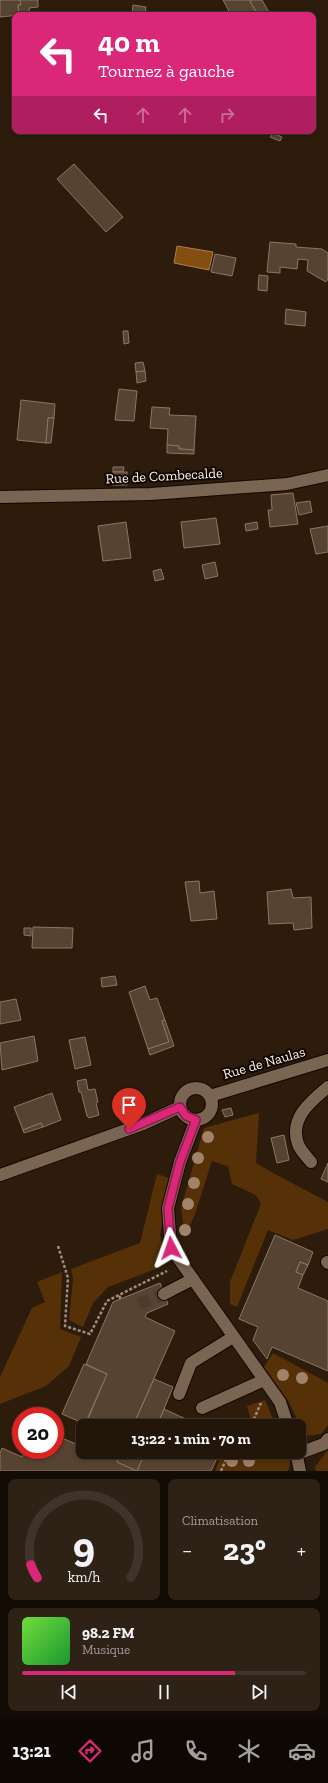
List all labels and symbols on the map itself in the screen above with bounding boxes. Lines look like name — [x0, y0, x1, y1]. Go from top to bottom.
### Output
street label: Rue de Combecalde — [105, 464, 223, 488]
street label: Rue de Naulas — [221, 1043, 307, 1083]
pin — [112, 1088, 146, 1129]
position arrow — [150, 1227, 192, 1269]
speed limit sign: 20 — [12, 1407, 64, 1459]

